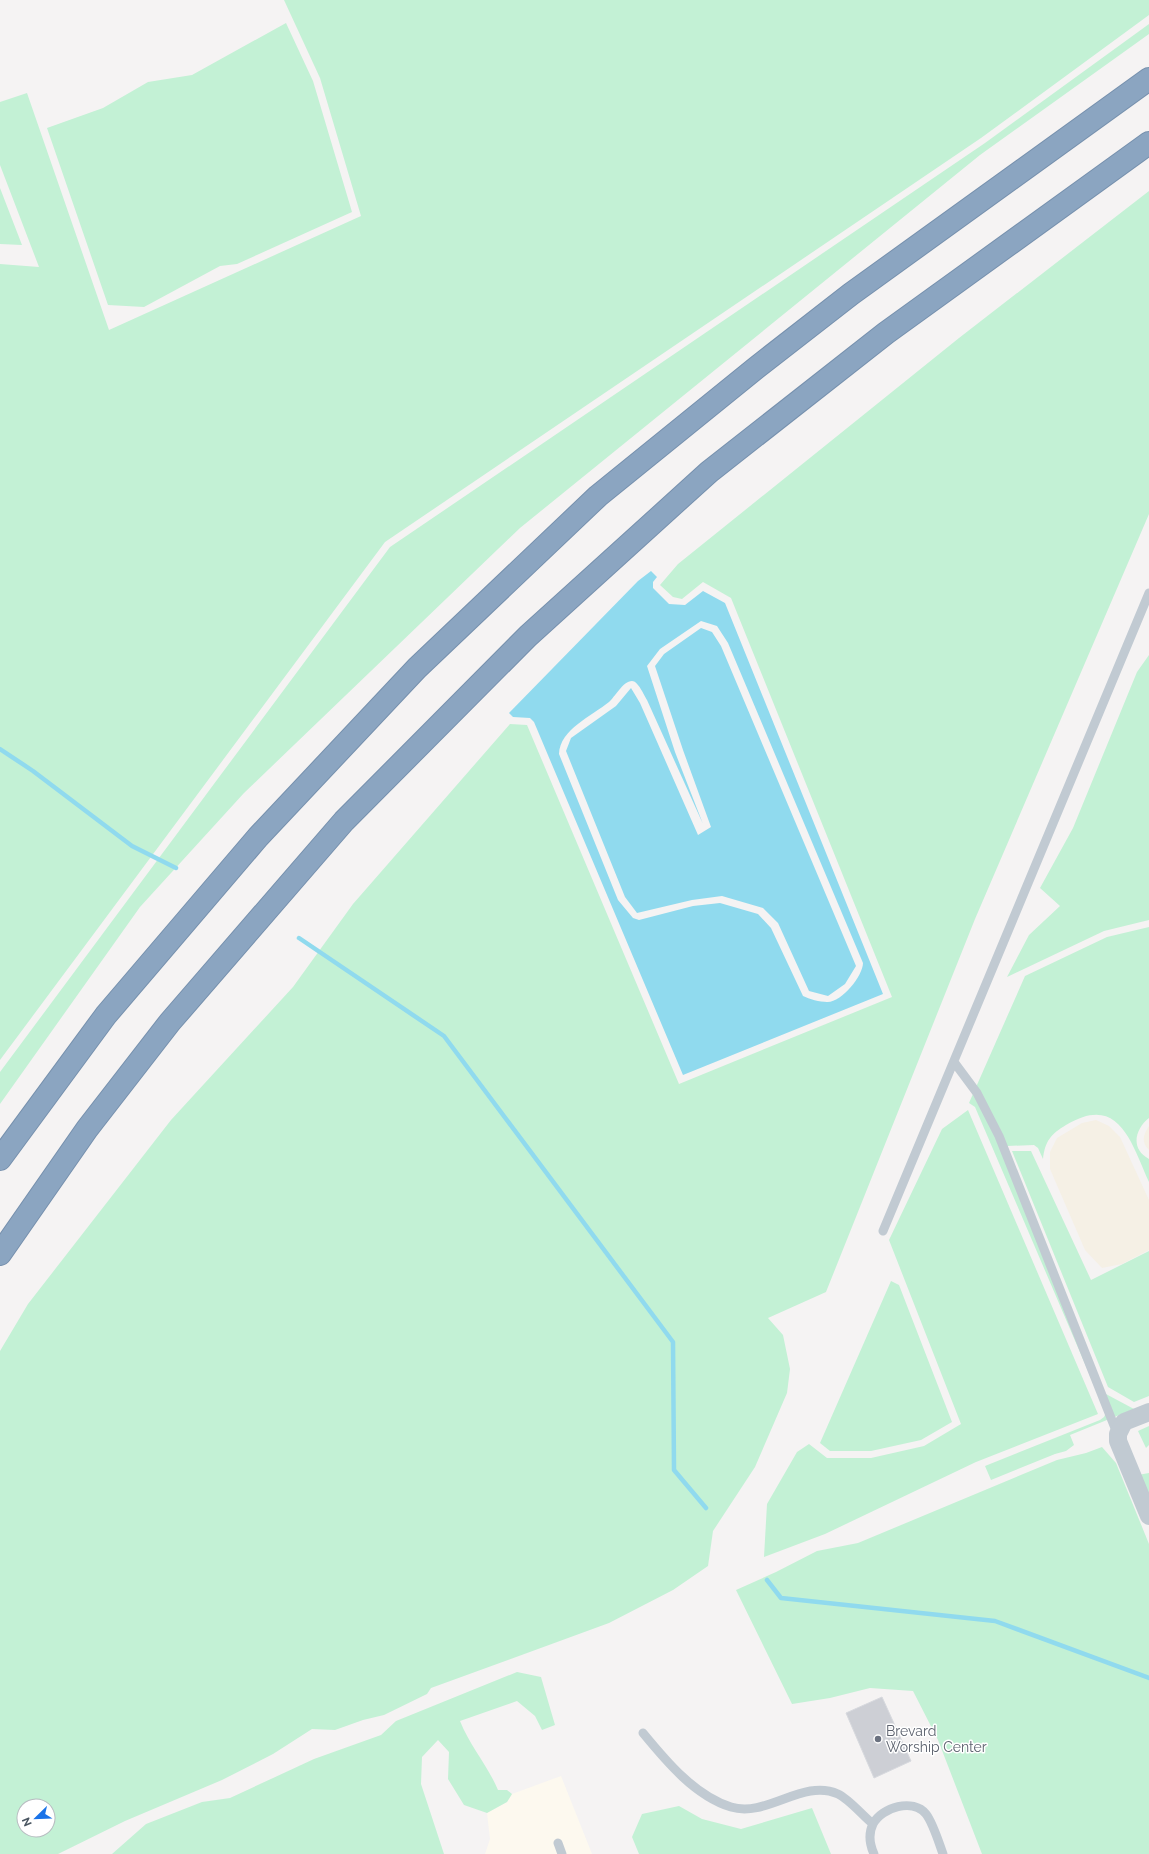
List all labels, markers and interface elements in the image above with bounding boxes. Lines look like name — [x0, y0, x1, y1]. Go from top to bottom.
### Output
place label: Brevard Worship Center — [886, 1723, 987, 1755]
marker: Brevard Worship Center — [873, 1734, 883, 1744]
north arrow — [16, 1798, 56, 1838]
text: N — [20, 1815, 35, 1828]

